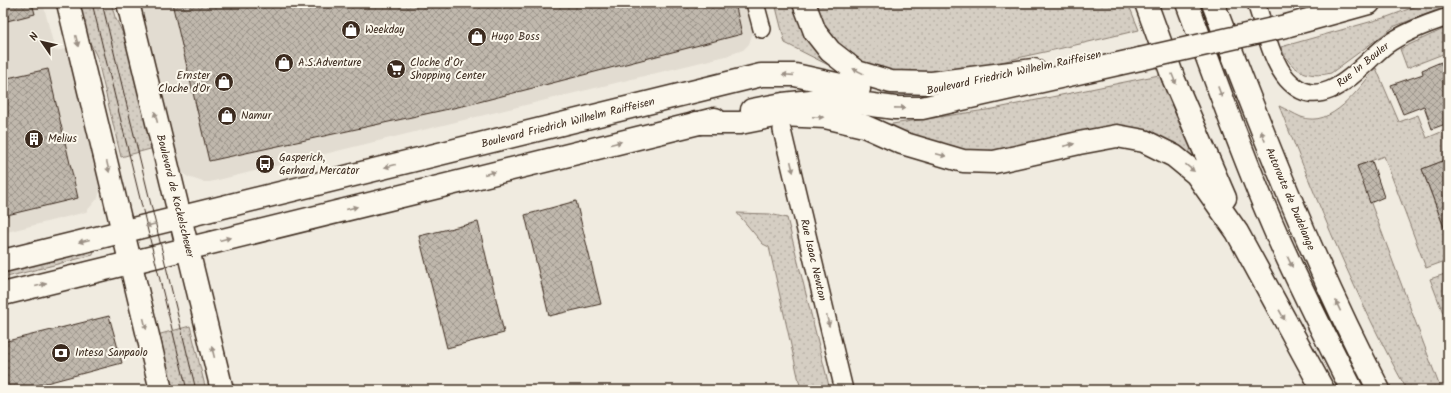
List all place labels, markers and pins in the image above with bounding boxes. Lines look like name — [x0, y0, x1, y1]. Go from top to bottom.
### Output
shop icon: Weekday — [340, 19, 362, 41]
place label: Weekday — [365, 21, 405, 39]
shop icon: Hugo Boss — [466, 26, 488, 48]
place label: Hugo Boss — [491, 28, 540, 46]
shop icon: A.S.Adventure — [273, 52, 295, 74]
place label: A.S.Adventure — [298, 54, 362, 72]
place label: Cloche d’Or Shopping Center — [410, 54, 487, 85]
supermarket icon: Cloche d’Or Shopping Center — [385, 58, 407, 80]
place label: Ernster Cloche d'Or — [158, 67, 211, 98]
shop icon: Ernster Cloche d'Or — [213, 71, 235, 93]
shop icon: Namur — [216, 105, 238, 127]
place label: Namur — [241, 107, 273, 125]
building icon: Melius — [23, 128, 45, 150]
place label: Melius — [48, 130, 77, 148]
place label: Gasperich, Gerhard Mercator — [279, 149, 360, 180]
bus stop icon: Gasperich, Gerhard Mercator — [254, 153, 276, 175]
bank icon: Intesa Sanpaolo — [50, 342, 72, 364]
place label: Intesa Sanpaolo — [75, 344, 148, 362]

